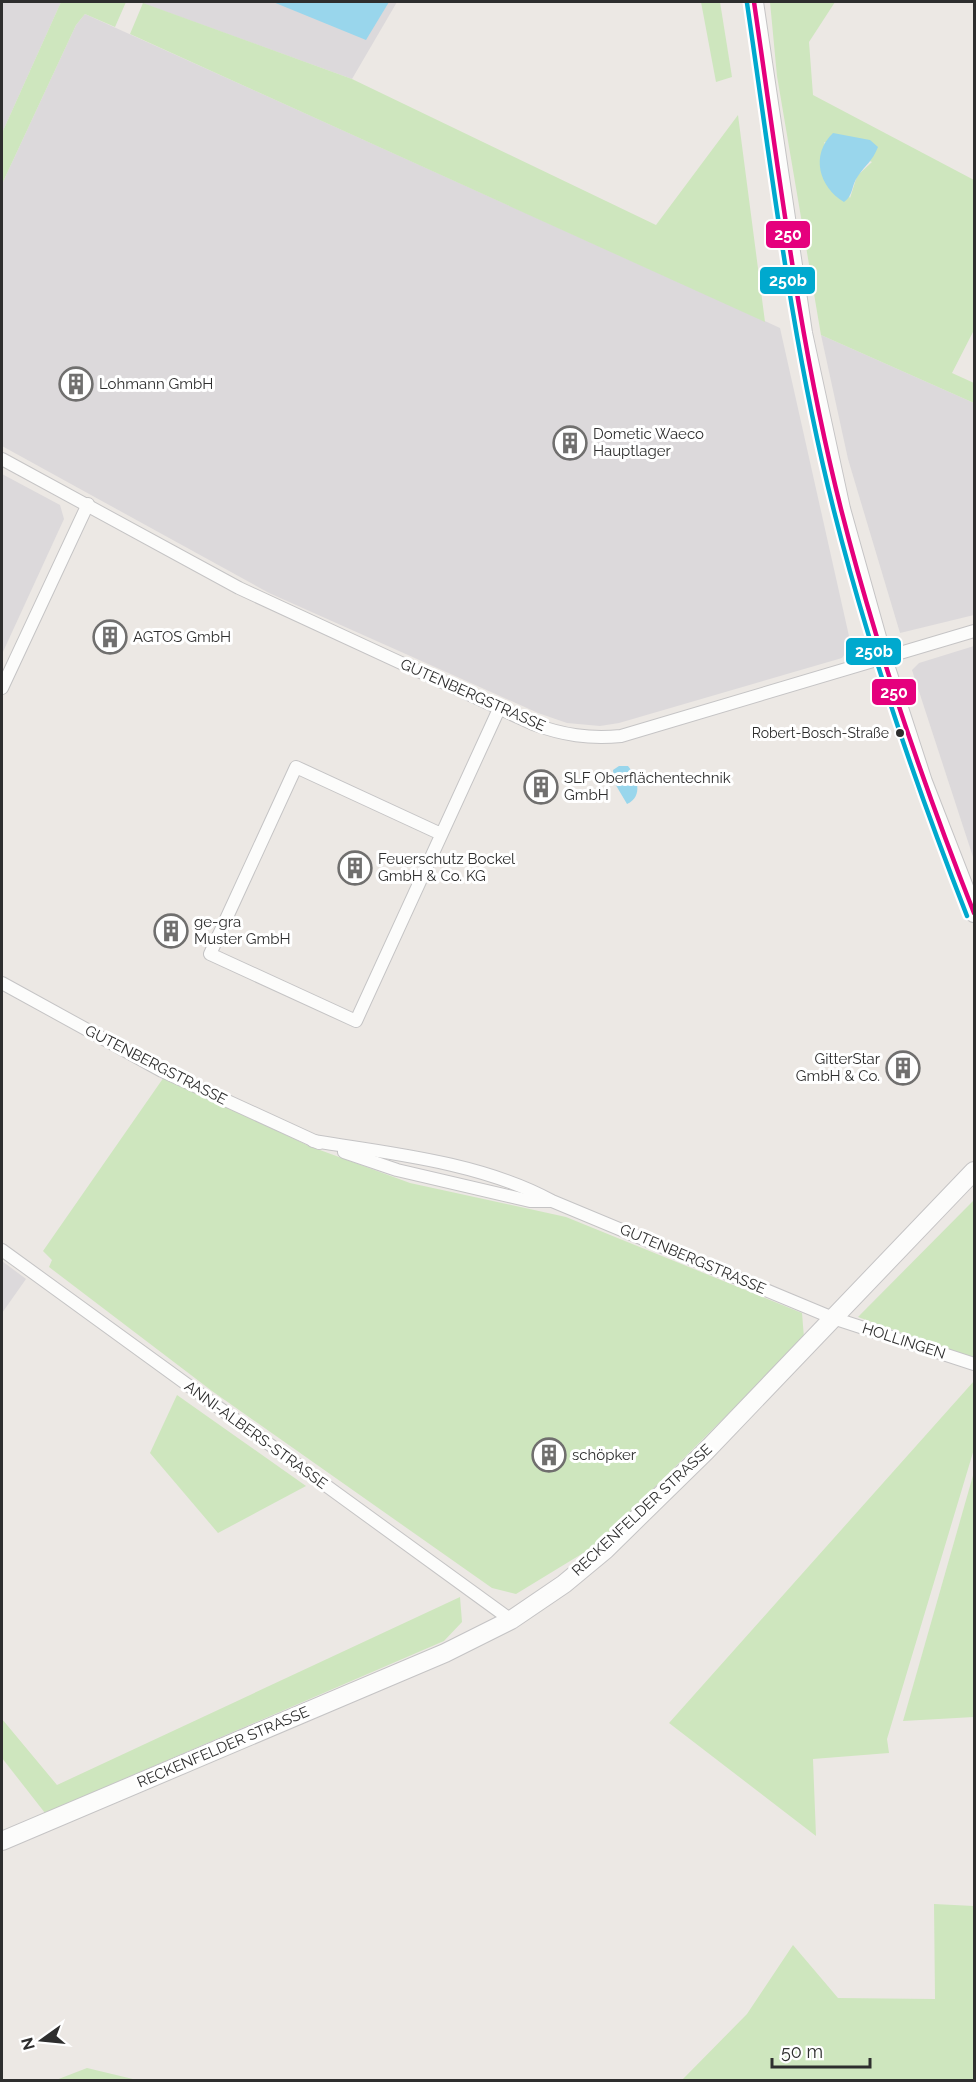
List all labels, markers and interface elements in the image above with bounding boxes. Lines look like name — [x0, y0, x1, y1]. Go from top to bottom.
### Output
line badge: 250 — [765, 220, 811, 249]
text: 250 — [774, 225, 802, 244]
line badge: 250b — [759, 266, 816, 295]
text: 250b — [769, 271, 807, 290]
building icon: Lohmann GmbH — [58, 366, 94, 402]
place label: Lohmann GmbH — [99, 375, 213, 393]
building icon: Dometic Waeco Hauptlager — [552, 425, 588, 461]
place label: Dometic Waeco Hauptlager — [593, 425, 704, 460]
building icon: AGTOS GmbH — [92, 619, 128, 655]
place label: AGTOS GmbH — [133, 628, 231, 646]
line badge: 250b — [845, 637, 902, 666]
text: 250b — [855, 642, 893, 661]
street label: GUTENBERGSTRASSE — [398, 655, 548, 735]
line badge: 250 — [871, 678, 917, 706]
text: 250 — [880, 683, 908, 702]
place label: Robert-Bosch-Straße — [752, 725, 889, 741]
marker: Robert-Bosch-Straße — [894, 727, 906, 739]
building icon: SLF Oberflächentechnik GmbH — [523, 769, 559, 805]
place label: SLF Oberflächentechnik GmbH — [564, 769, 731, 804]
building icon: Feuerschutz Bockel GmbH & Co. KG — [337, 850, 373, 886]
place label: Feuerschutz Bockel GmbH & Co. KG — [378, 850, 516, 885]
building icon: ge-gra Muster GmbH — [153, 913, 189, 949]
place label: ge-gra Muster GmbH — [194, 913, 290, 948]
street label: GUTENBERGSTRASSE — [82, 1021, 230, 1109]
place label: GitterStar GmbH & Co. — [796, 1050, 881, 1085]
building icon: GitterStar GmbH & Co. — [885, 1050, 921, 1086]
street label: GUTENBERGSTRASSE — [617, 1220, 769, 1298]
street label: HOLLINGEN — [860, 1319, 948, 1363]
street label: ANNI-ALBERS-STRASSE — [181, 1377, 331, 1493]
building icon: schöpker — [531, 1437, 567, 1473]
street label: RECKENFELDER STRASSE — [568, 1440, 716, 1580]
place label: schöpker — [572, 1446, 637, 1464]
street label: RECKENFELDER STRASSE — [134, 1703, 312, 1791]
north arrow — [12, 2010, 72, 2070]
scale bar — [772, 2031, 870, 2069]
text: N — [17, 2035, 39, 2052]
text: 50 m — [781, 2041, 823, 2062]

